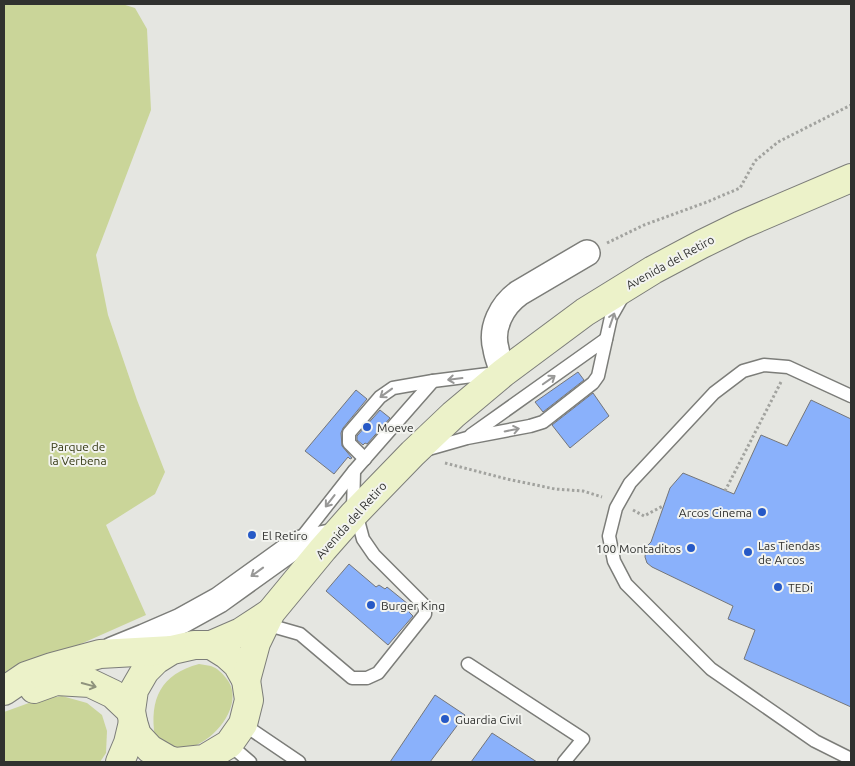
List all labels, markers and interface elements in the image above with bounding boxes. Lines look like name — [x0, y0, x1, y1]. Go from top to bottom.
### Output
street label: Avenida del Retiro — [624, 232, 716, 292]
one-way arrow — [608, 312, 617, 328]
one-way arrow — [447, 374, 463, 384]
one-way arrow — [542, 375, 556, 385]
one-way arrow — [379, 388, 393, 398]
marker: Moeve — [361, 421, 373, 433]
place label: Moeve — [377, 421, 414, 434]
one-way arrow — [504, 424, 520, 434]
park label: Parque de la Verbena — [49, 440, 107, 467]
street label: Avenida del Retiro — [313, 479, 389, 561]
one-way arrow — [325, 494, 336, 507]
place label: Arcos Cinema — [679, 506, 752, 519]
marker: Arcos Cinema — [756, 506, 768, 518]
marker: El Retiro — [246, 529, 258, 541]
place label: El Retiro — [262, 529, 308, 542]
place label: Las Tiendas de Arcos — [758, 539, 820, 566]
place label: 100 Montaditos — [596, 542, 681, 555]
marker: 100 Montaditos — [685, 542, 697, 554]
marker: Las Tiendas de Arcos — [742, 546, 754, 558]
one-way arrow — [251, 567, 264, 578]
marker: TEDi — [772, 581, 784, 593]
place label: TEDi — [788, 581, 813, 594]
marker: Burger King — [365, 599, 377, 611]
place label: Burger King — [381, 599, 445, 612]
one-way arrow — [81, 680, 97, 690]
marker: Guardia Civil — [439, 713, 451, 725]
place label: Guardia Civil — [455, 713, 522, 726]

